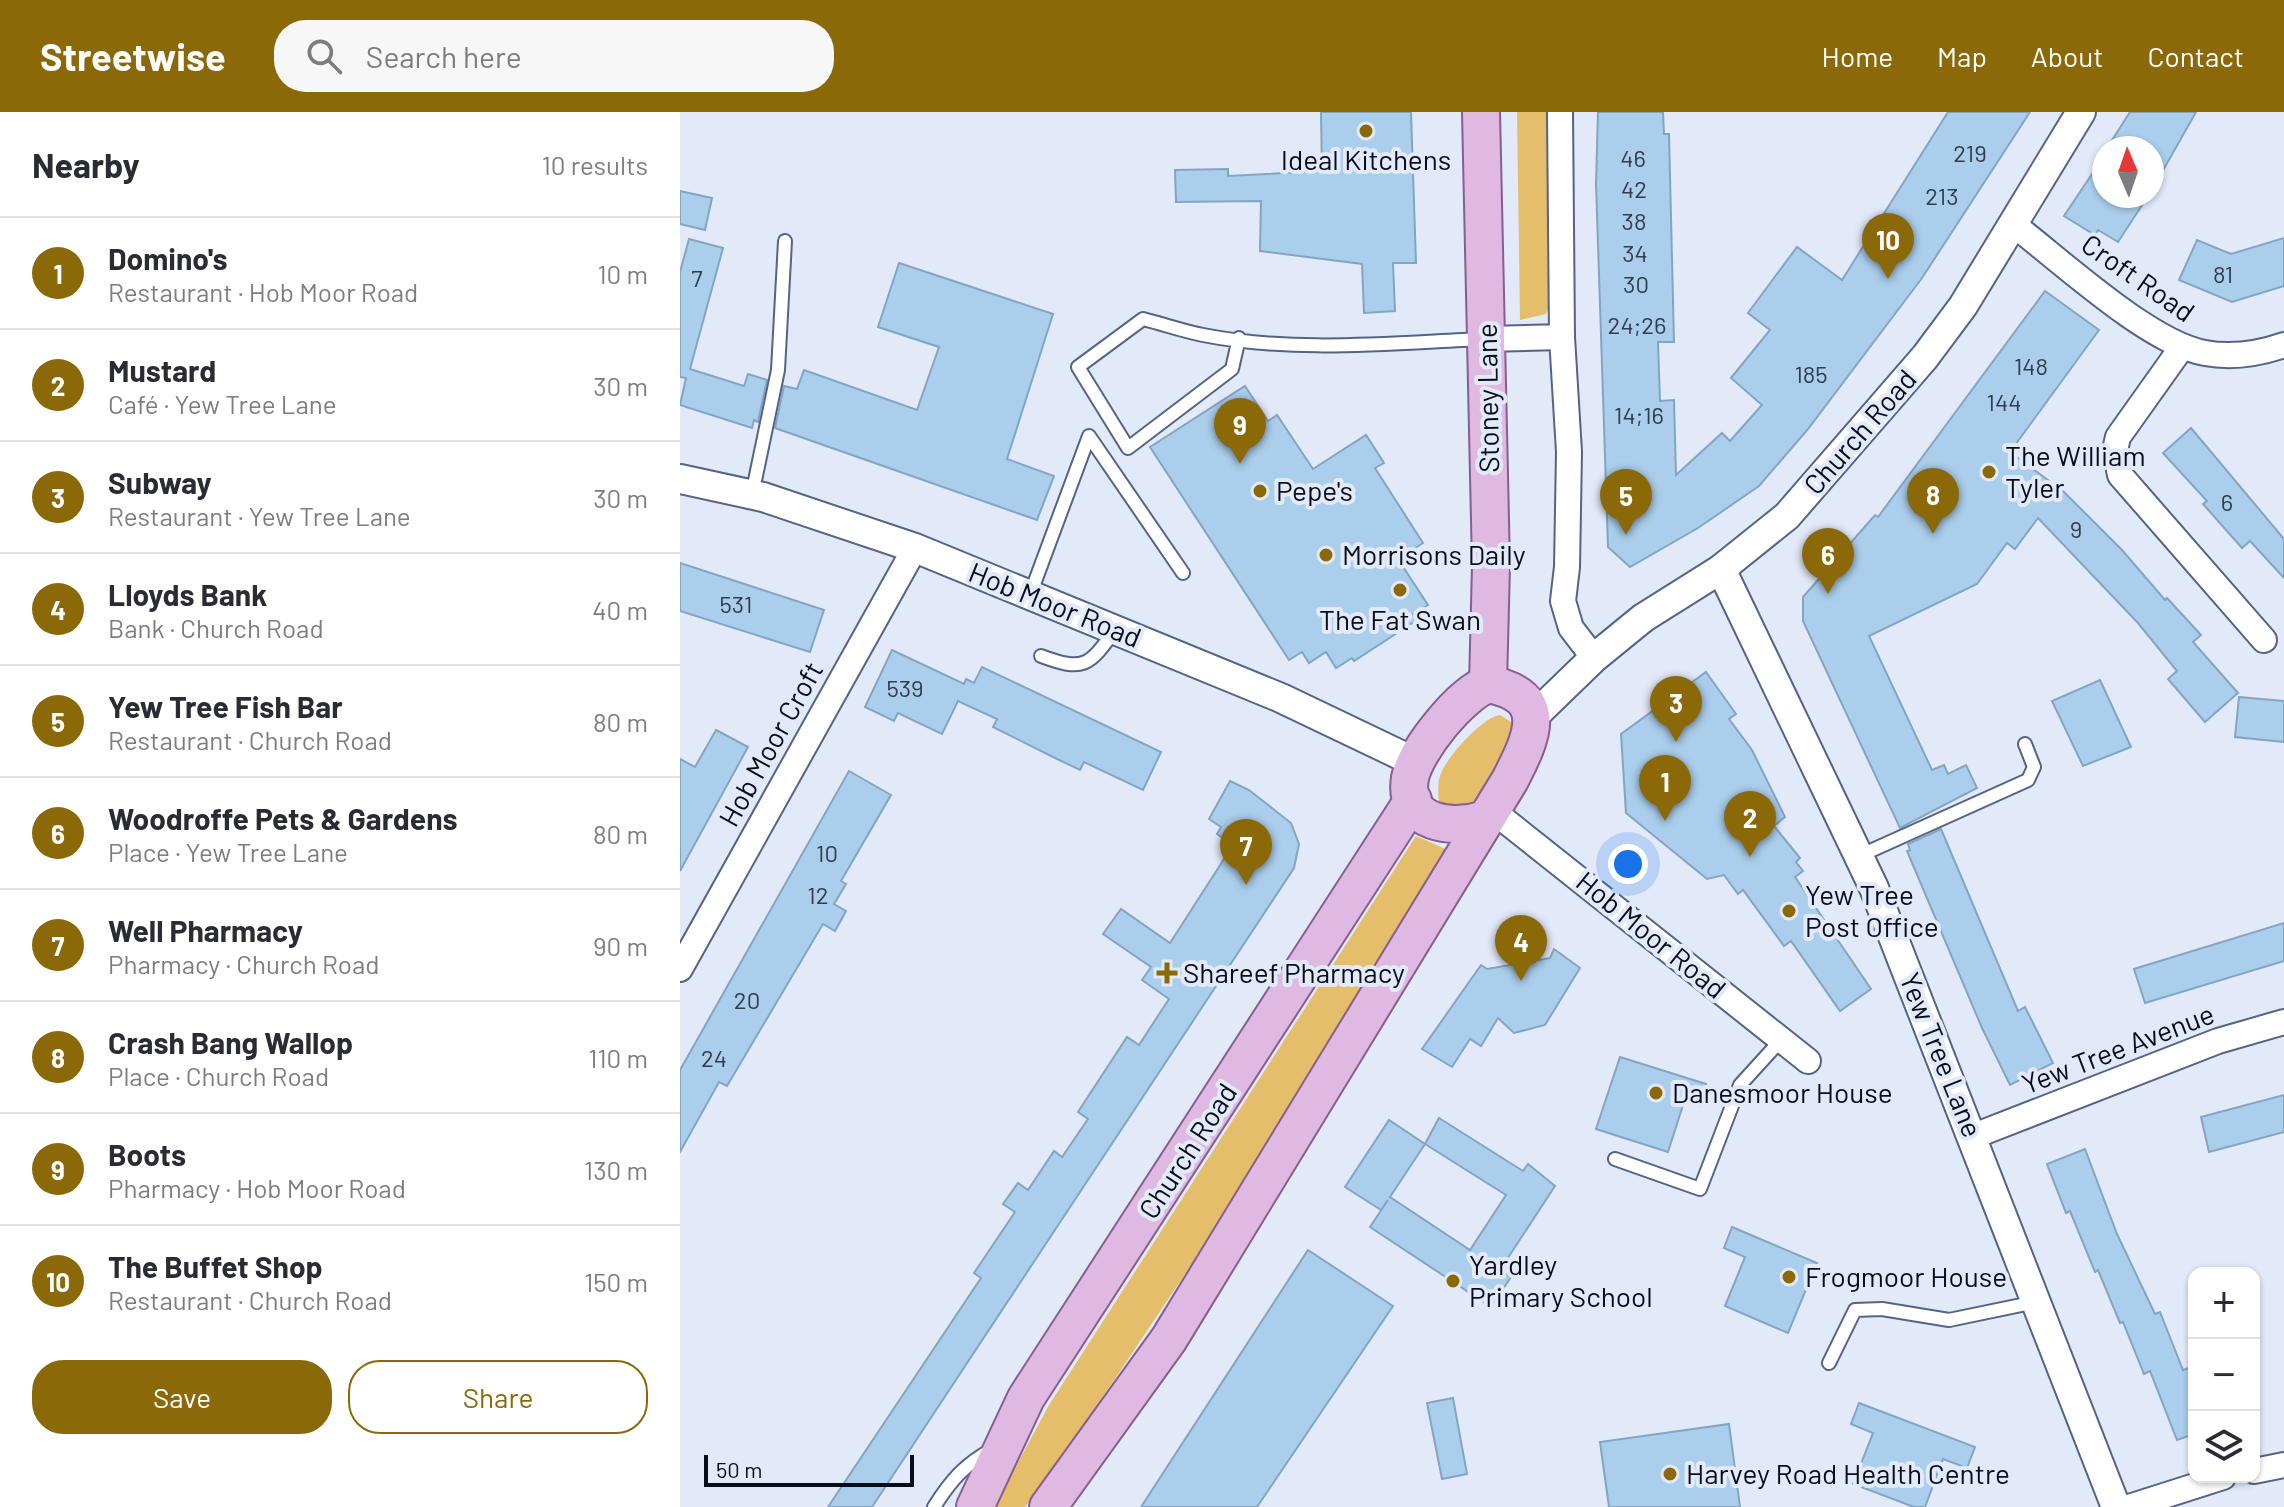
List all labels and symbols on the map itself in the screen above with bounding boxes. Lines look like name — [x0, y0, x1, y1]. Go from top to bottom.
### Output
marker: Ideal Kitchens — [1357, 122, 1375, 140]
north arrow — [2092, 136, 2164, 208]
house number: 219 — [1953, 138, 1987, 167]
place label: Ideal Kitchens — [1281, 142, 1451, 176]
house number: 46 — [1620, 143, 1646, 172]
house number: 42 — [1621, 174, 1647, 203]
house number: 213 — [1925, 181, 1959, 210]
house number: 38 — [1622, 206, 1646, 235]
pin: 10 — [1862, 213, 1914, 279]
street label: Croft Road — [2076, 226, 2201, 328]
house number: 34 — [1622, 238, 1648, 267]
house number: 81 — [2213, 259, 2233, 288]
house number: 7 — [691, 263, 703, 292]
house number: 30 — [1623, 269, 1649, 298]
house number: 24;26 — [1608, 310, 1666, 339]
street label: Stoney Lane — [1469, 323, 1505, 473]
house number: 148 — [2014, 351, 2048, 380]
house number: 185 — [1794, 359, 1828, 388]
street label: Church Road — [1796, 362, 1923, 501]
house number: 144 — [1987, 387, 2021, 416]
pin: 9 — [1214, 398, 1266, 464]
house number: 14;16 — [1614, 400, 1664, 429]
place label: The William Tyler — [2005, 438, 2146, 504]
marker: The William Tyler — [1980, 463, 1998, 481]
pin: 8 — [1907, 468, 1959, 534]
pin: 5 — [1600, 469, 1652, 535]
place label: Pepe's — [1276, 473, 1353, 507]
marker: Pepe's — [1251, 482, 1269, 500]
house number: 6 — [2221, 487, 2233, 516]
house number: 9 — [2070, 514, 2082, 543]
pin: 6 — [1802, 528, 1854, 594]
place label: Morrisons Daily — [1342, 537, 1526, 571]
marker: Morrisons Daily — [1317, 546, 1335, 564]
street label: Hob Moor Road — [964, 554, 1146, 654]
marker: The Fat Swan — [1391, 581, 1409, 599]
house number: 531 — [720, 589, 752, 618]
place label: The Fat Swan — [1319, 602, 1481, 636]
street label: Hob Moor Croft — [711, 655, 829, 832]
house number: 539 — [886, 673, 924, 702]
pin: 3 — [1650, 676, 1702, 742]
pin: 1 — [1639, 755, 1691, 821]
pin: 2 — [1724, 791, 1776, 857]
pin: 7 — [1220, 819, 1272, 885]
house number: 10 — [816, 838, 838, 867]
your location — [1608, 844, 1648, 884]
street label: Hob Moor Road — [1570, 864, 1733, 1005]
place label: Yew Tree Post Office — [1805, 877, 1939, 943]
house number: 12 — [807, 880, 829, 909]
marker: Yew Tree Post Office — [1780, 902, 1798, 920]
pin: 4 — [1495, 915, 1547, 981]
place label: Shareef Pharmacy — [1183, 955, 1405, 989]
marker: Shareef Pharmacy — [1158, 964, 1176, 982]
street label: Yew Tree Lane — [1893, 967, 1990, 1142]
house number: 20 — [734, 985, 760, 1014]
street label: Yew Tree Avenue — [2017, 996, 2219, 1100]
house number: 24 — [701, 1043, 727, 1072]
place label: Danesmoor House — [1672, 1075, 1893, 1109]
street label: Church Road — [1131, 1076, 1243, 1224]
marker: Danesmoor House — [1647, 1084, 1665, 1102]
place label: Yardley Primary School — [1469, 1247, 1653, 1313]
place label: Frogmoor House — [1805, 1259, 2007, 1293]
marker: Frogmoor House — [1780, 1268, 1798, 1286]
marker: Yardley Primary School — [1444, 1272, 1462, 1290]
scale bar — [704, 1451, 914, 1487]
place label: Harvey Road Health Centre — [1686, 1456, 2010, 1490]
marker: Harvey Road Health Centre — [1661, 1465, 1679, 1483]

